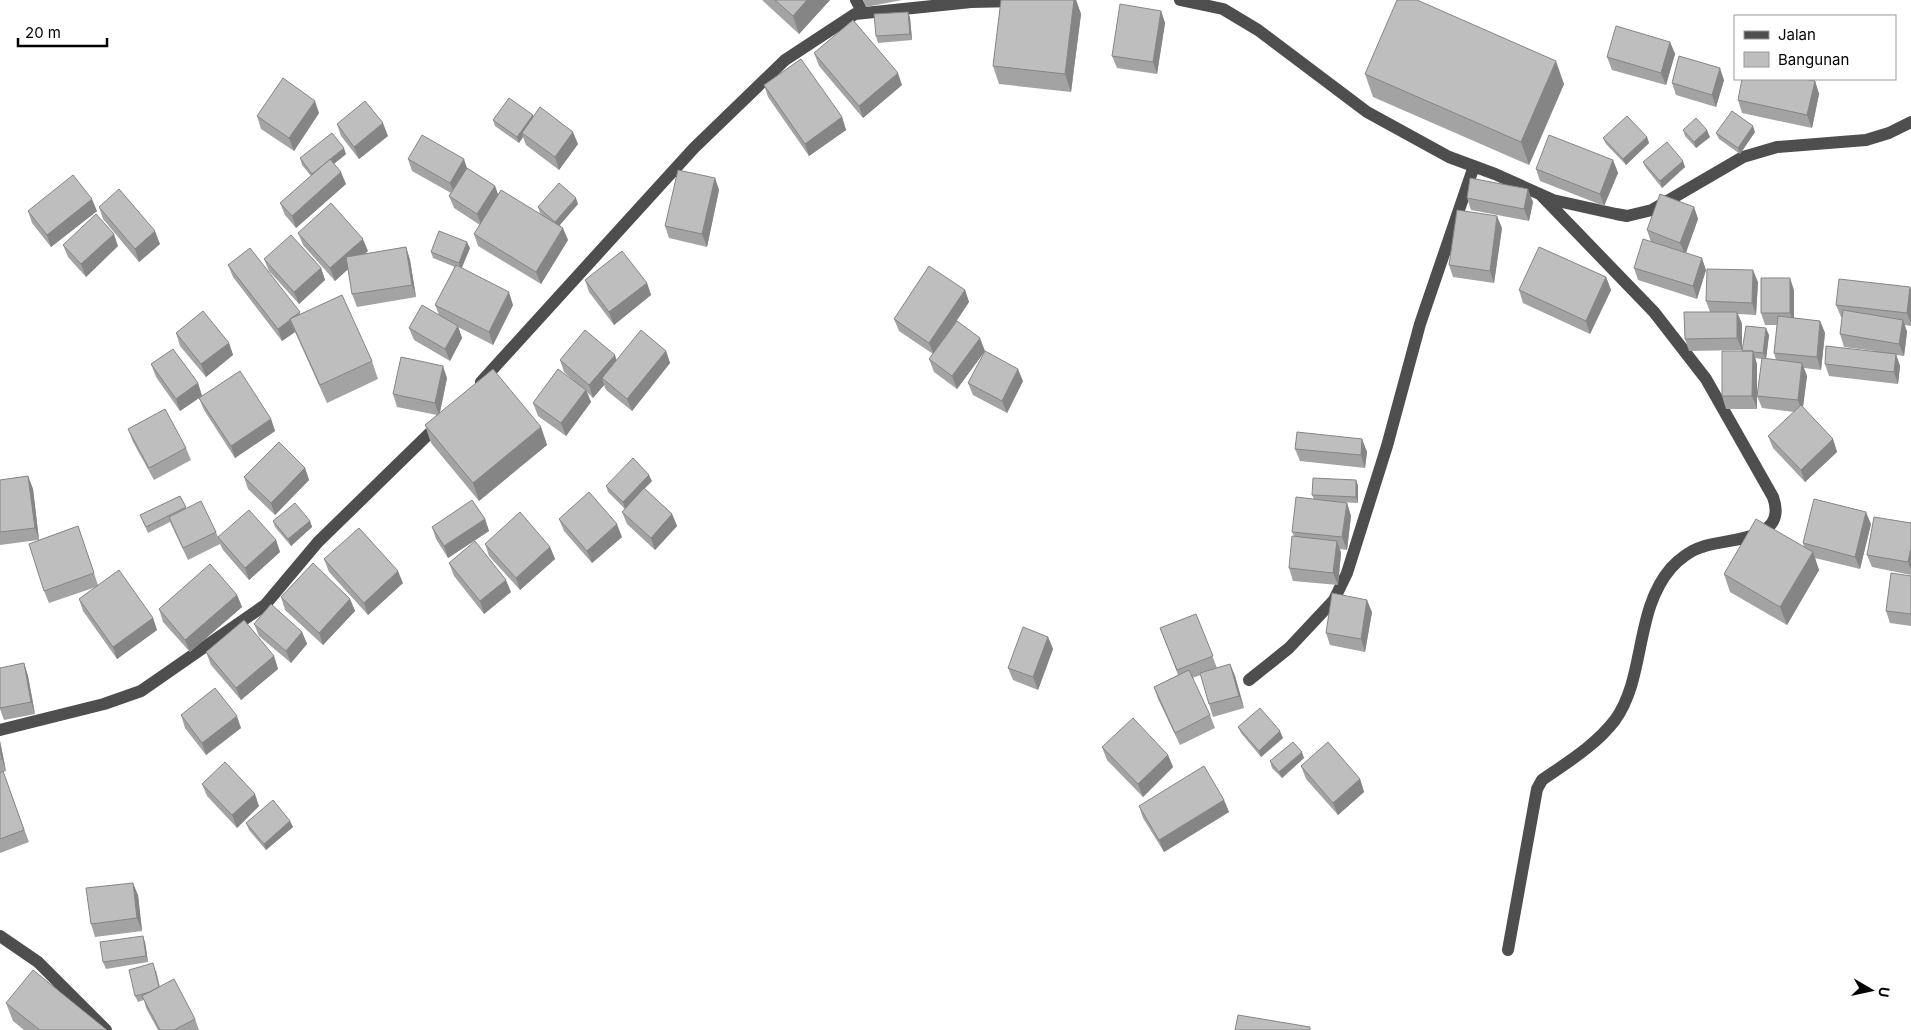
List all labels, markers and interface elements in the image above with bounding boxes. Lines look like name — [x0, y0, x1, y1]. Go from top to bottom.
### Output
scale bar — [18, 15, 106, 47]
legend — [1734, 15, 1896, 80]
text: 20 m — [25, 23, 61, 42]
text: Jalan — [1778, 25, 1816, 44]
text: Bangunan — [1778, 50, 1849, 69]
north arrow — [1846, 965, 1896, 1015]
text: U — [1875, 986, 1894, 999]

